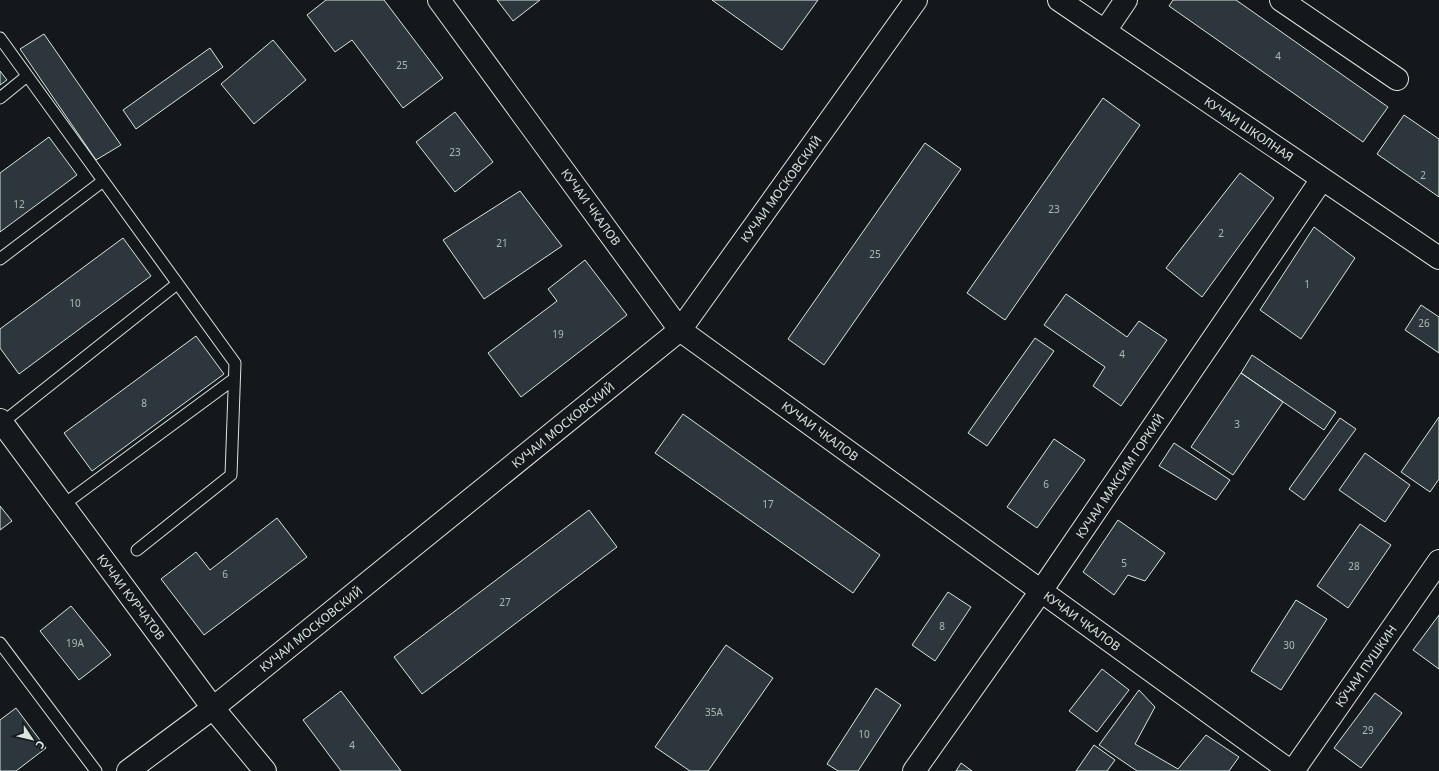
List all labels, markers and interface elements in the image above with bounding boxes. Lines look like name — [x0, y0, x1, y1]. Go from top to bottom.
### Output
house number: 4 — [1275, 49, 1281, 63]
house number: 25 — [396, 58, 408, 72]
street label: КУЧАИ ШКОЛНАЯ — [1201, 93, 1297, 165]
street label: КУЧАИ МОСКОВСКИЙ — [736, 132, 826, 246]
house number: 23 — [449, 145, 461, 159]
street label: КУЧАИ ЧКАЛОВ — [557, 165, 625, 249]
house number: 2 — [1420, 168, 1426, 182]
house number: 12 — [13, 197, 25, 211]
house number: 23 — [1048, 202, 1060, 216]
house number: 2 — [1218, 226, 1224, 240]
house number: 21 — [496, 236, 508, 250]
house number: 25 — [869, 247, 881, 261]
house number: 1 — [1304, 277, 1310, 291]
house number: 10 — [69, 296, 81, 310]
house number: 26 — [1418, 316, 1430, 330]
house number: 19 — [552, 327, 564, 341]
house number: 4 — [1119, 347, 1125, 361]
street label: КУЧАИ МОСКОВСКИЙ — [508, 378, 618, 472]
house number: 8 — [141, 396, 147, 410]
street label: КУЧАИ ЧКАЛОВ — [778, 397, 862, 465]
street label: КУЧАИ МАКСИМ ГОРКИЙ — [1072, 410, 1168, 542]
house number: 3 — [1234, 417, 1240, 431]
house number: 6 — [1043, 477, 1049, 491]
house number: 17 — [762, 497, 774, 511]
street label: КУЧАИ КУРЧАТОВ — [93, 551, 169, 643]
house number: 5 — [1121, 556, 1127, 570]
house number: 28 — [1348, 559, 1360, 573]
house number: 6 — [222, 567, 228, 581]
street label: КУЧАИ МОСКОВСКИЙ — [256, 582, 366, 676]
street label: КУЧАИ ЧКАЛОВ — [1040, 587, 1124, 655]
house number: 27 — [499, 595, 511, 609]
house number: 8 — [939, 619, 945, 633]
street label: КӮЧАИ ПУШКИН — [1331, 621, 1401, 711]
house number: 19А — [66, 636, 85, 650]
house number: 30 — [1283, 638, 1295, 652]
house number: 35А — [705, 705, 724, 719]
north arrow — [12, 719, 52, 759]
house number: 29 — [1362, 723, 1374, 737]
house number: 10 — [858, 727, 870, 741]
text: С — [32, 738, 49, 752]
house number: 4 — [349, 738, 355, 752]

